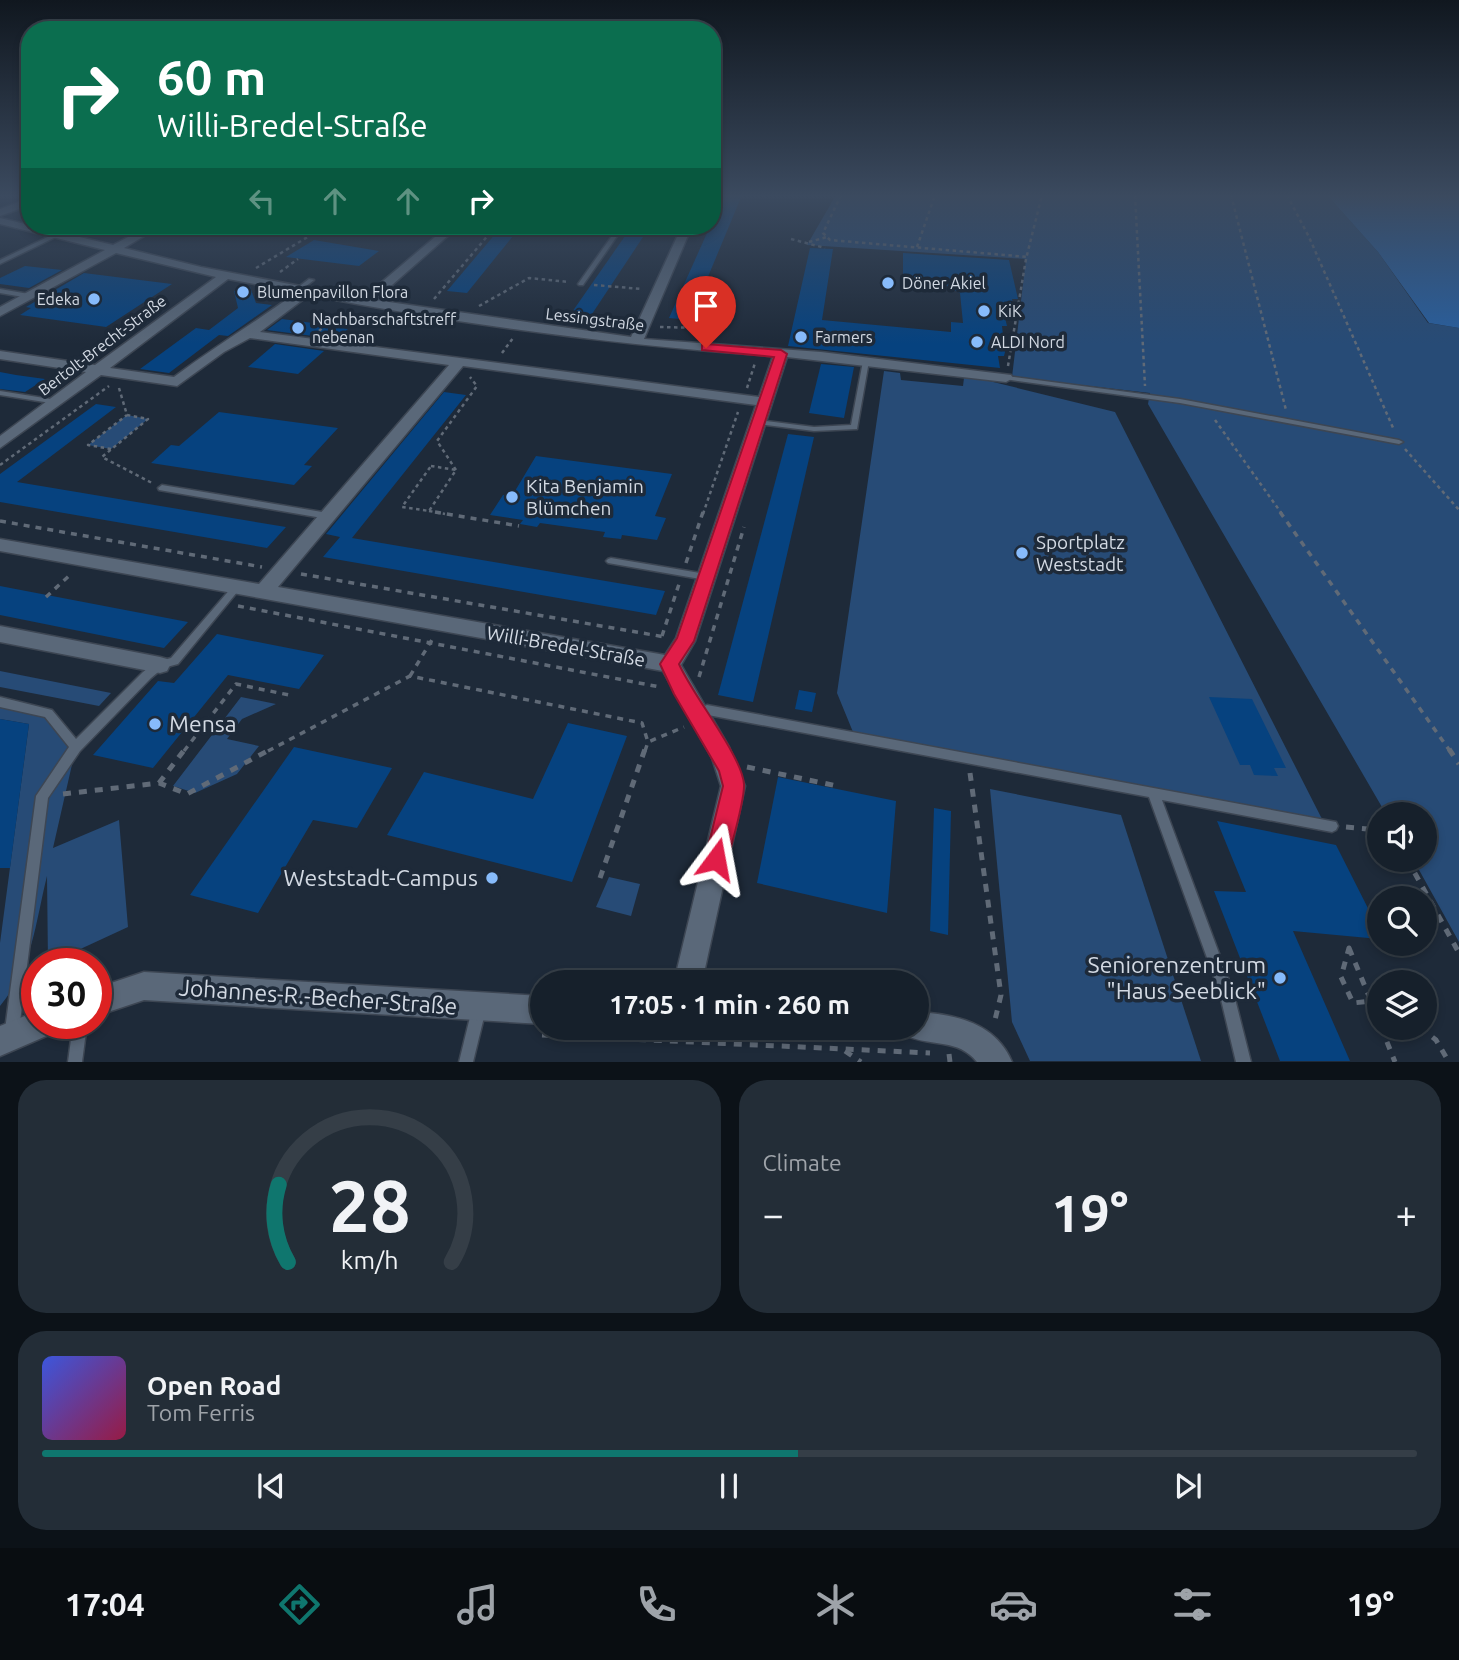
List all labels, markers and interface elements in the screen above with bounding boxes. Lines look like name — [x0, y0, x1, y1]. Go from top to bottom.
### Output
icon: right — [42, 49, 133, 140]
text: 60 m — [157, 49, 266, 104]
text: Willi-Bredel-Straße — [157, 107, 428, 143]
icon: left — [243, 182, 281, 220]
icon: ahead — [316, 182, 354, 220]
icon: ahead — [389, 182, 427, 220]
icon: right — [462, 182, 500, 220]
place label: Döner Akiel — [902, 274, 986, 292]
marker: Döner Akiel — [880, 275, 896, 291]
pin — [676, 276, 736, 348]
place label: Blumenpavillon Flora — [257, 283, 408, 301]
marker: Blumenpavillon Flora — [235, 284, 251, 300]
icon: arrive — [687, 287, 725, 325]
place label: Edeka — [37, 290, 80, 308]
street label: Bertolt-Brecht-Straße — [35, 291, 169, 399]
marker: Edeka — [86, 291, 102, 307]
place label: KiK — [998, 302, 1022, 320]
marker: KiK — [976, 303, 992, 319]
street label: Lessingstraße — [545, 304, 645, 334]
place label: Nachbarschaftstreff nebenan — [312, 310, 457, 346]
marker: Nachbarschaftstreff nebenan — [290, 320, 306, 336]
place label: Farmers — [815, 328, 873, 346]
marker: Farmers — [793, 329, 809, 345]
place label: ALDI Nord — [991, 333, 1065, 351]
marker: ALDI Nord — [969, 334, 985, 350]
place label: Kita Benjamin Blümchen — [526, 475, 644, 519]
marker: Kita Benjamin Blümchen — [504, 489, 520, 505]
place label: Sportplatz Weststadt — [1036, 531, 1125, 575]
marker: Sportplatz Weststadt — [1014, 545, 1030, 561]
street label: Willi-Bredel-Straße — [485, 621, 647, 671]
place label: Mensa — [169, 711, 237, 736]
marker: Mensa — [147, 716, 163, 732]
map controls — [1367, 802, 1437, 1040]
button: sound — [1367, 802, 1437, 872]
position arrow — [679, 822, 753, 896]
place label: Weststadt-Campus — [284, 865, 478, 890]
marker: Weststadt-Campus — [484, 870, 500, 886]
button: search — [1367, 886, 1437, 956]
speed limit sign: 30 — [21, 948, 112, 1039]
place label: Seniorenzentrum "Haus Seeblick" — [1088, 952, 1266, 1003]
marker: Seniorenzentrum "Haus Seeblick" — [1272, 970, 1288, 986]
button: layers — [1367, 970, 1437, 1040]
street label: Johannes-R.-Becher-Straße — [178, 974, 458, 1019]
text: 17:05 · 1 min · 260 m — [609, 990, 850, 1019]
text: Climate — [763, 1150, 842, 1175]
text: 28 — [328, 1165, 410, 1247]
text: 19° — [1051, 1184, 1128, 1242]
text: − — [763, 1193, 784, 1235]
text: + — [1396, 1193, 1417, 1235]
text: km/h — [340, 1246, 398, 1274]
text: Open Road — [147, 1371, 281, 1400]
text: Tom Ferris — [147, 1400, 255, 1425]
icon: previous — [252, 1467, 290, 1505]
icon: pause — [710, 1467, 748, 1505]
icon: next — [1169, 1467, 1207, 1505]
icon: directions — [275, 1580, 324, 1629]
icon: music — [453, 1580, 502, 1629]
icon: phone — [632, 1580, 681, 1629]
icon: climate — [811, 1580, 860, 1629]
icon: car — [989, 1580, 1038, 1629]
icon: filters — [1168, 1580, 1217, 1629]
text: 17:04 — [65, 1586, 145, 1622]
text: 19° — [1347, 1586, 1394, 1622]

